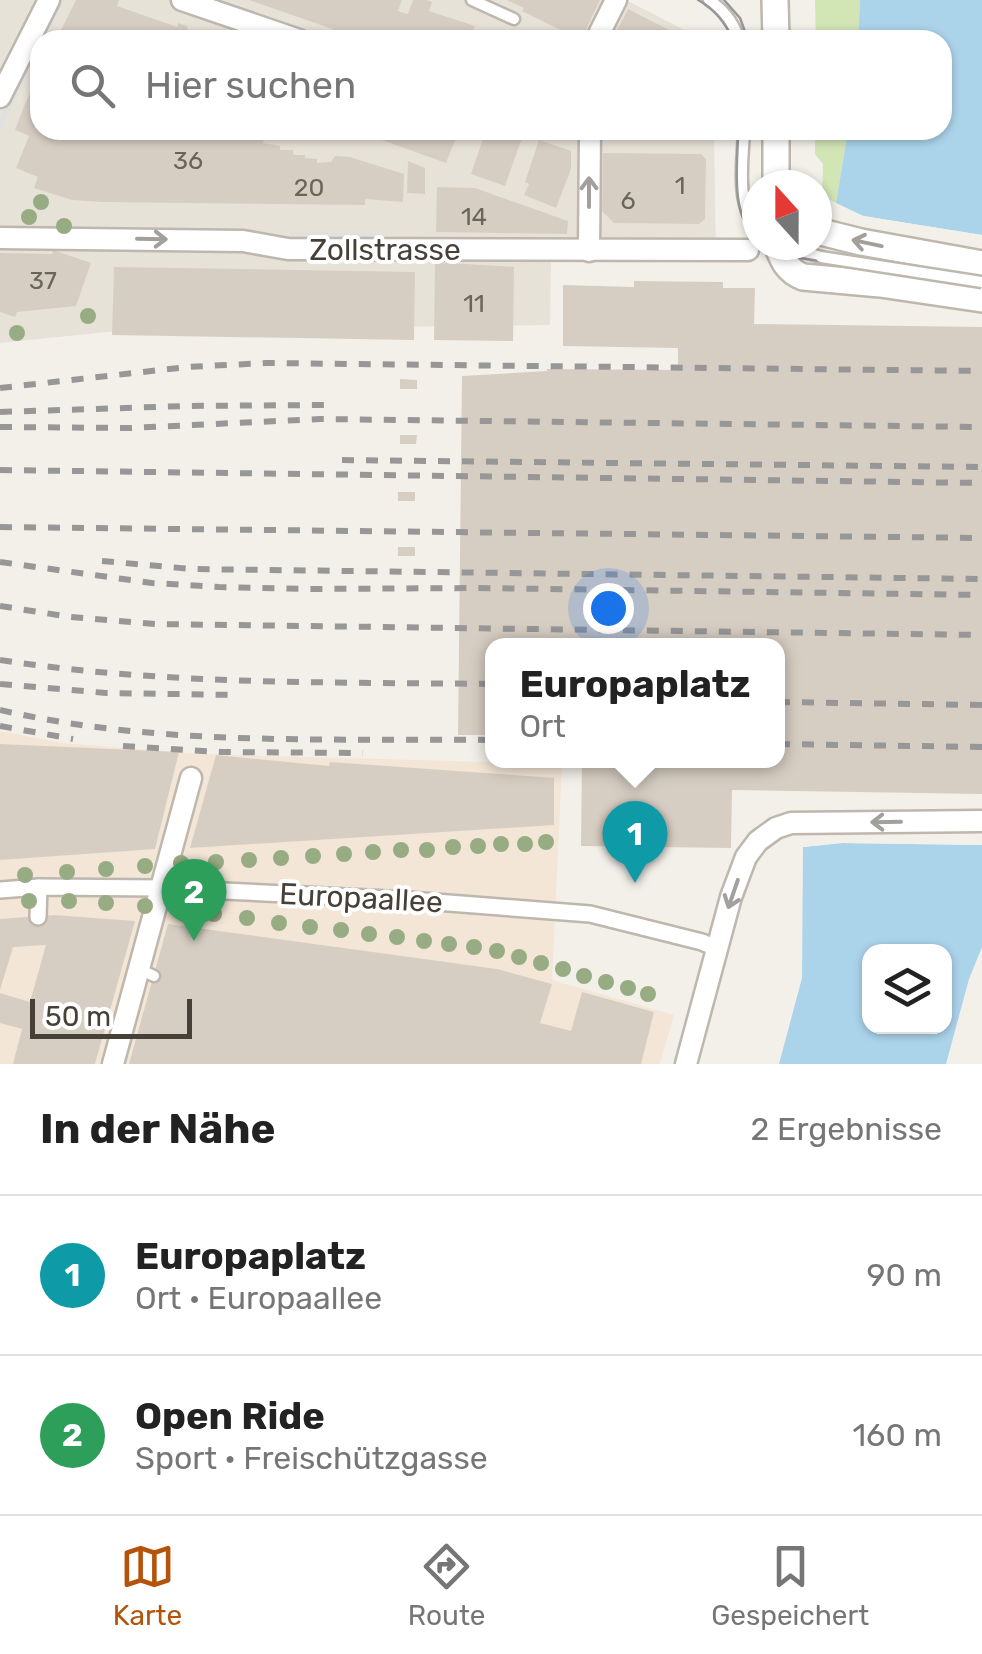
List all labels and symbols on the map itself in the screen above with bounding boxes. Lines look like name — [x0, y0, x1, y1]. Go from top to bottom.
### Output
house number: 36 — [173, 146, 203, 175]
north arrow — [742, 170, 832, 260]
house number: 1 — [675, 171, 685, 200]
house number: 20 — [294, 173, 324, 202]
one-way arrow — [580, 177, 598, 210]
house number: 6 — [620, 186, 636, 215]
house number: 14 — [461, 202, 487, 231]
one-way arrow — [135, 230, 167, 249]
street label: Zollstrasse — [309, 232, 461, 268]
one-way arrow — [852, 232, 884, 251]
house number: 37 — [29, 266, 57, 295]
house number: 11 — [463, 289, 485, 318]
your location — [583, 583, 634, 634]
pin: 1 — [602, 800, 668, 883]
one-way arrow — [871, 813, 903, 832]
pin: 2 — [162, 858, 226, 941]
street label: Europaallee — [278, 876, 444, 920]
one-way arrow — [722, 878, 740, 910]
scale bar — [30, 994, 192, 1038]

